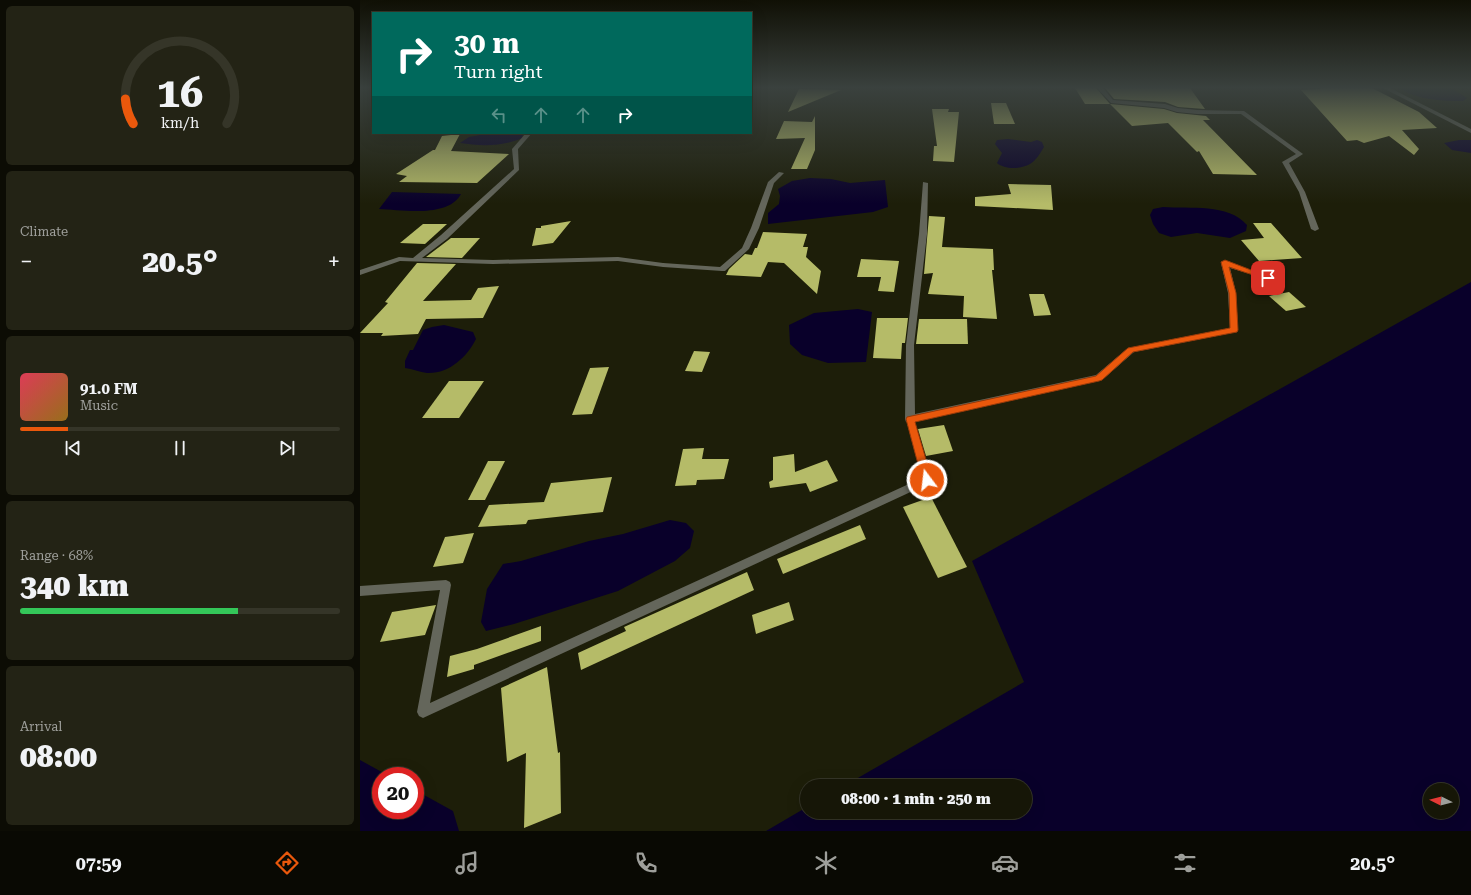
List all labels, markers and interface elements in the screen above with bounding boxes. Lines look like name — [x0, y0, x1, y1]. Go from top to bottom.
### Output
text: 30 m — [454, 27, 519, 60]
icon: right — [388, 28, 440, 80]
text: Turn right — [454, 61, 542, 82]
text: 16 — [157, 67, 203, 116]
icon: left — [488, 104, 510, 126]
icon: ahead — [530, 104, 552, 126]
icon: ahead — [572, 104, 594, 126]
icon: right — [614, 104, 636, 126]
text: km/h — [161, 114, 199, 130]
text: Climate — [20, 224, 68, 239]
text: 20.5° — [142, 244, 218, 279]
text: − — [20, 249, 32, 274]
text: + — [328, 249, 340, 274]
pin — [1251, 261, 1285, 295]
icon: arrive — [1257, 267, 1279, 289]
text: 91.0 FM — [80, 380, 137, 398]
text: Music — [80, 398, 118, 413]
icon: previous — [62, 437, 84, 459]
icon: pause — [169, 437, 191, 459]
icon: next — [276, 437, 298, 459]
position arrow — [906, 459, 948, 501]
text: Range · 68% — [20, 548, 93, 563]
text: 340 km — [20, 568, 129, 603]
text: Arrival — [20, 719, 62, 734]
text: 08:00 — [20, 739, 97, 774]
speed limit sign: 20 — [372, 767, 424, 819]
north arrow — [1423, 783, 1459, 819]
map controls — [1423, 783, 1459, 819]
text: 08:00 · 1 min · 250 m — [841, 790, 991, 808]
icon: directions — [273, 849, 301, 877]
icon: music — [453, 849, 481, 877]
icon: phone — [632, 849, 660, 877]
icon: climate — [812, 849, 840, 877]
icon: car — [991, 849, 1019, 877]
icon: filters — [1171, 849, 1199, 877]
text: 07:59 — [76, 853, 122, 874]
text: 20.5° — [1350, 853, 1395, 874]

